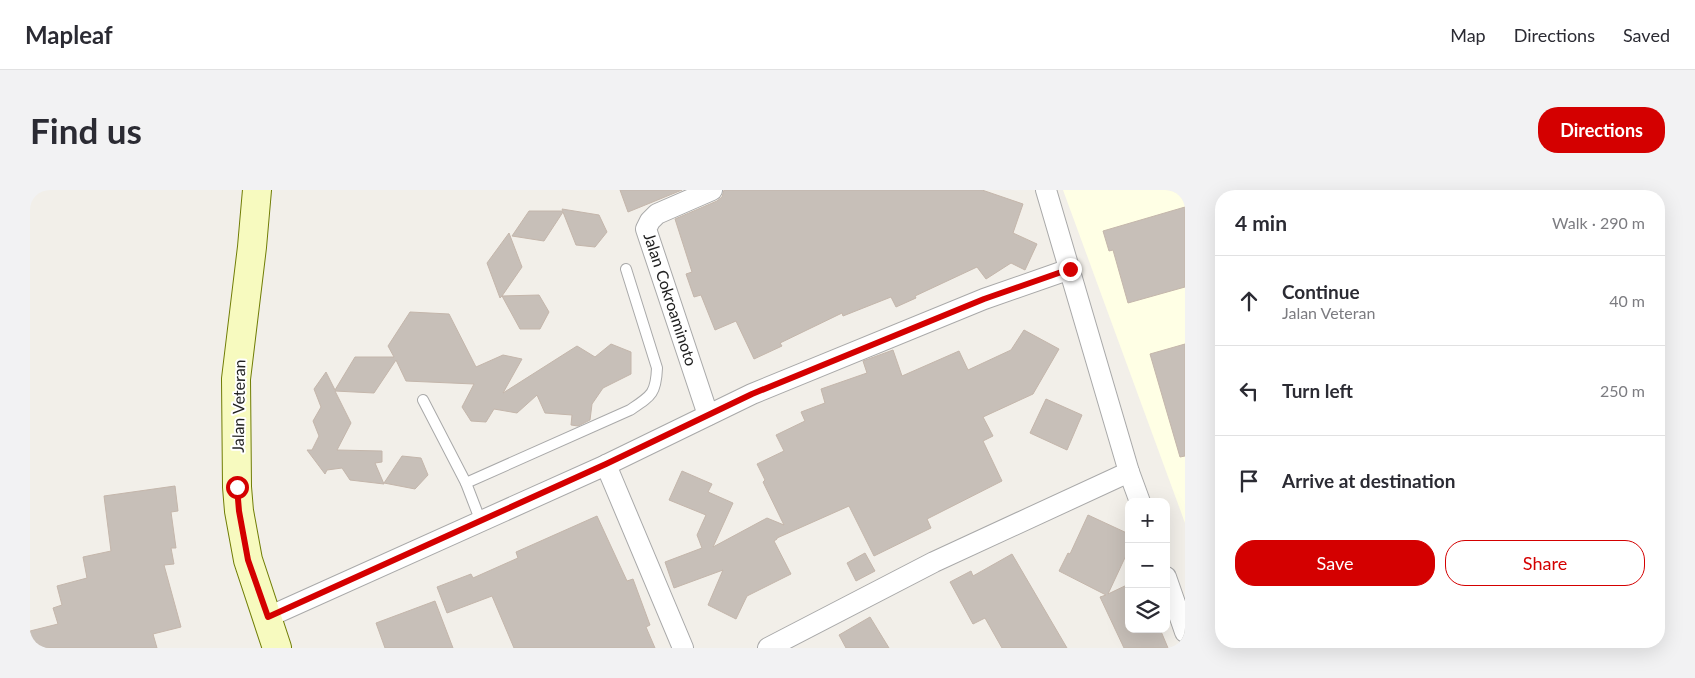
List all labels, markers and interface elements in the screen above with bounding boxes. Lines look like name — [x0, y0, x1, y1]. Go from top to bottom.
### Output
text: Mapleaf — [25, 20, 113, 49]
text: Map — [1450, 24, 1486, 46]
text: Directions — [1514, 24, 1595, 46]
text: Saved — [1623, 24, 1670, 46]
button: Directions — [1538, 107, 1665, 153]
text: Find us — [30, 109, 142, 151]
text: 4 min — [1235, 210, 1287, 235]
text: Walk · 290 m — [1552, 213, 1645, 232]
street label: Jalan Cokroaminoto — [640, 230, 702, 368]
route end — [1059, 258, 1082, 281]
text: Continue — [1282, 280, 1360, 303]
icon: ahead — [1235, 287, 1263, 315]
text: 40 m — [1609, 291, 1645, 310]
text: Jalan Veteran — [1282, 303, 1375, 322]
street label: Jalan Veteran — [228, 359, 248, 453]
icon: left — [1235, 377, 1263, 405]
text: Turn left — [1282, 379, 1353, 402]
text: 250 m — [1600, 381, 1645, 400]
icon: arrive — [1235, 467, 1263, 495]
text: Arrive at destination — [1282, 469, 1455, 492]
route start — [226, 476, 249, 499]
map controls — [1125, 498, 1170, 633]
button: + — [1125, 498, 1170, 543]
button: Save — [1235, 540, 1435, 586]
button: Share — [1445, 540, 1645, 586]
button: − — [1125, 543, 1170, 588]
button: layers — [1125, 588, 1170, 633]

